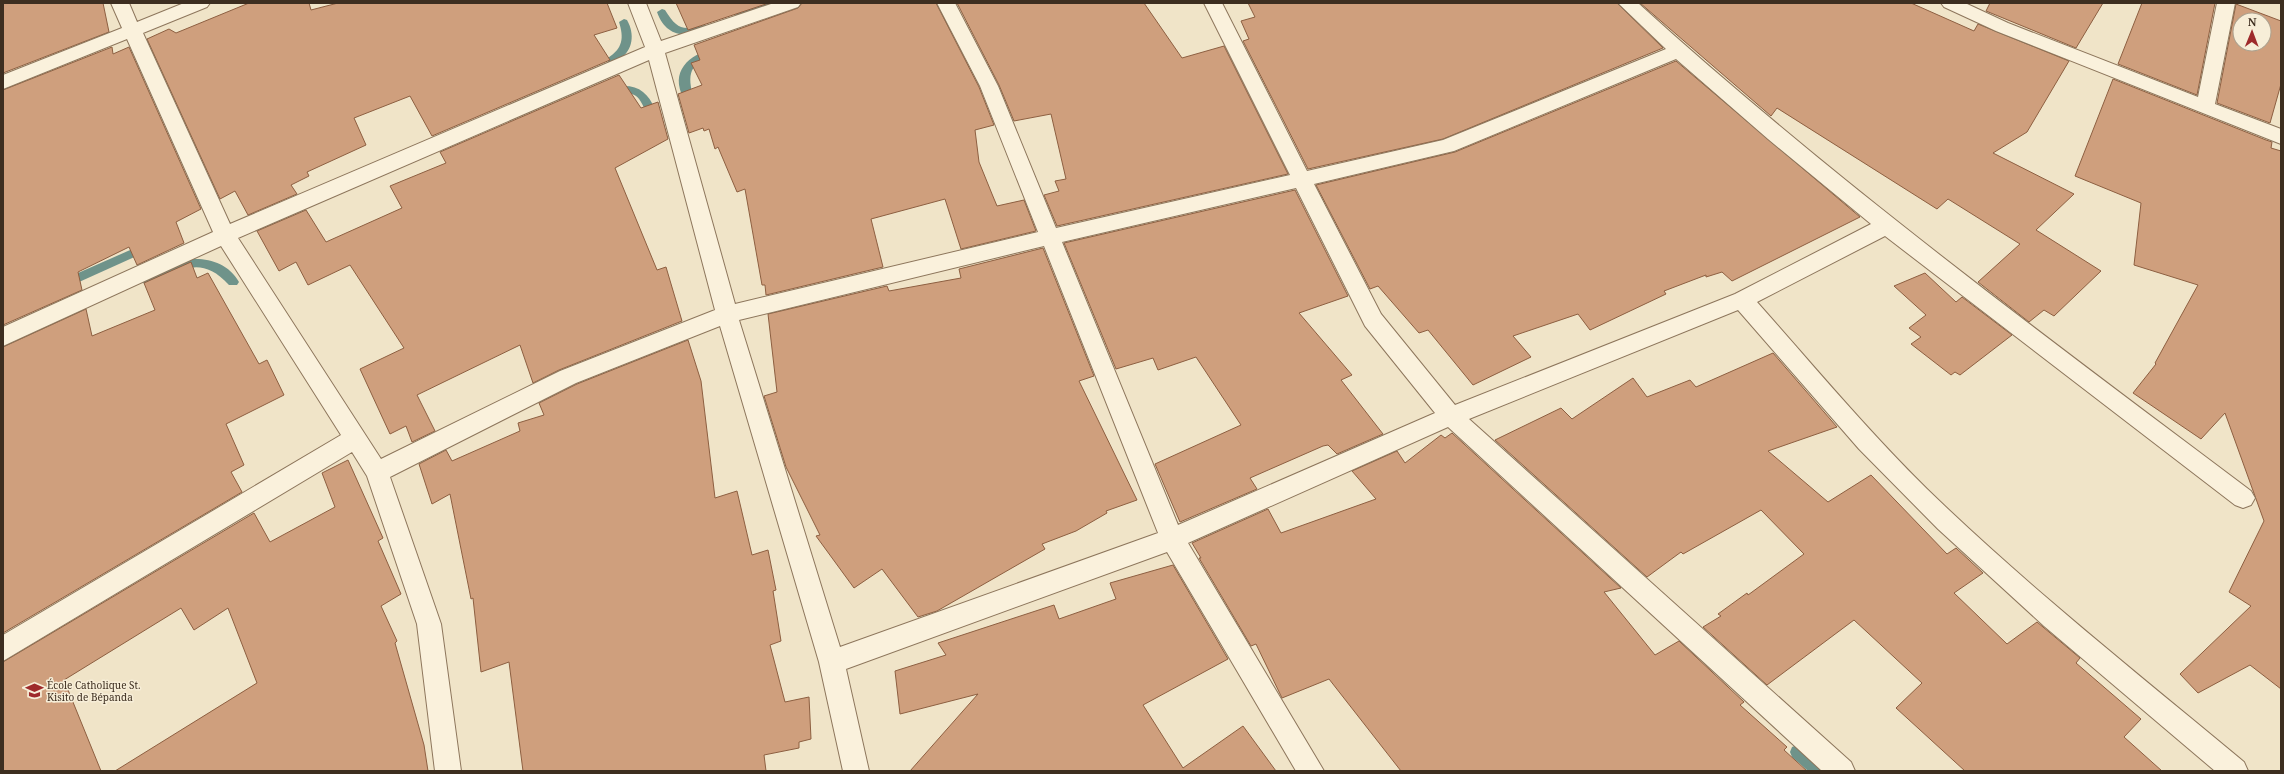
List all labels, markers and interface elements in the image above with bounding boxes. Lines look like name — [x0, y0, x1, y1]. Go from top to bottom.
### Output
north arrow — [2232, 12, 2272, 52]
text: N — [2248, 14, 2257, 29]
place label: École Catholique St. Kisito de Bépanda — [47, 678, 141, 704]
school or university icon: École Catholique St. Kisito de Bépanda — [24, 681, 44, 701]

